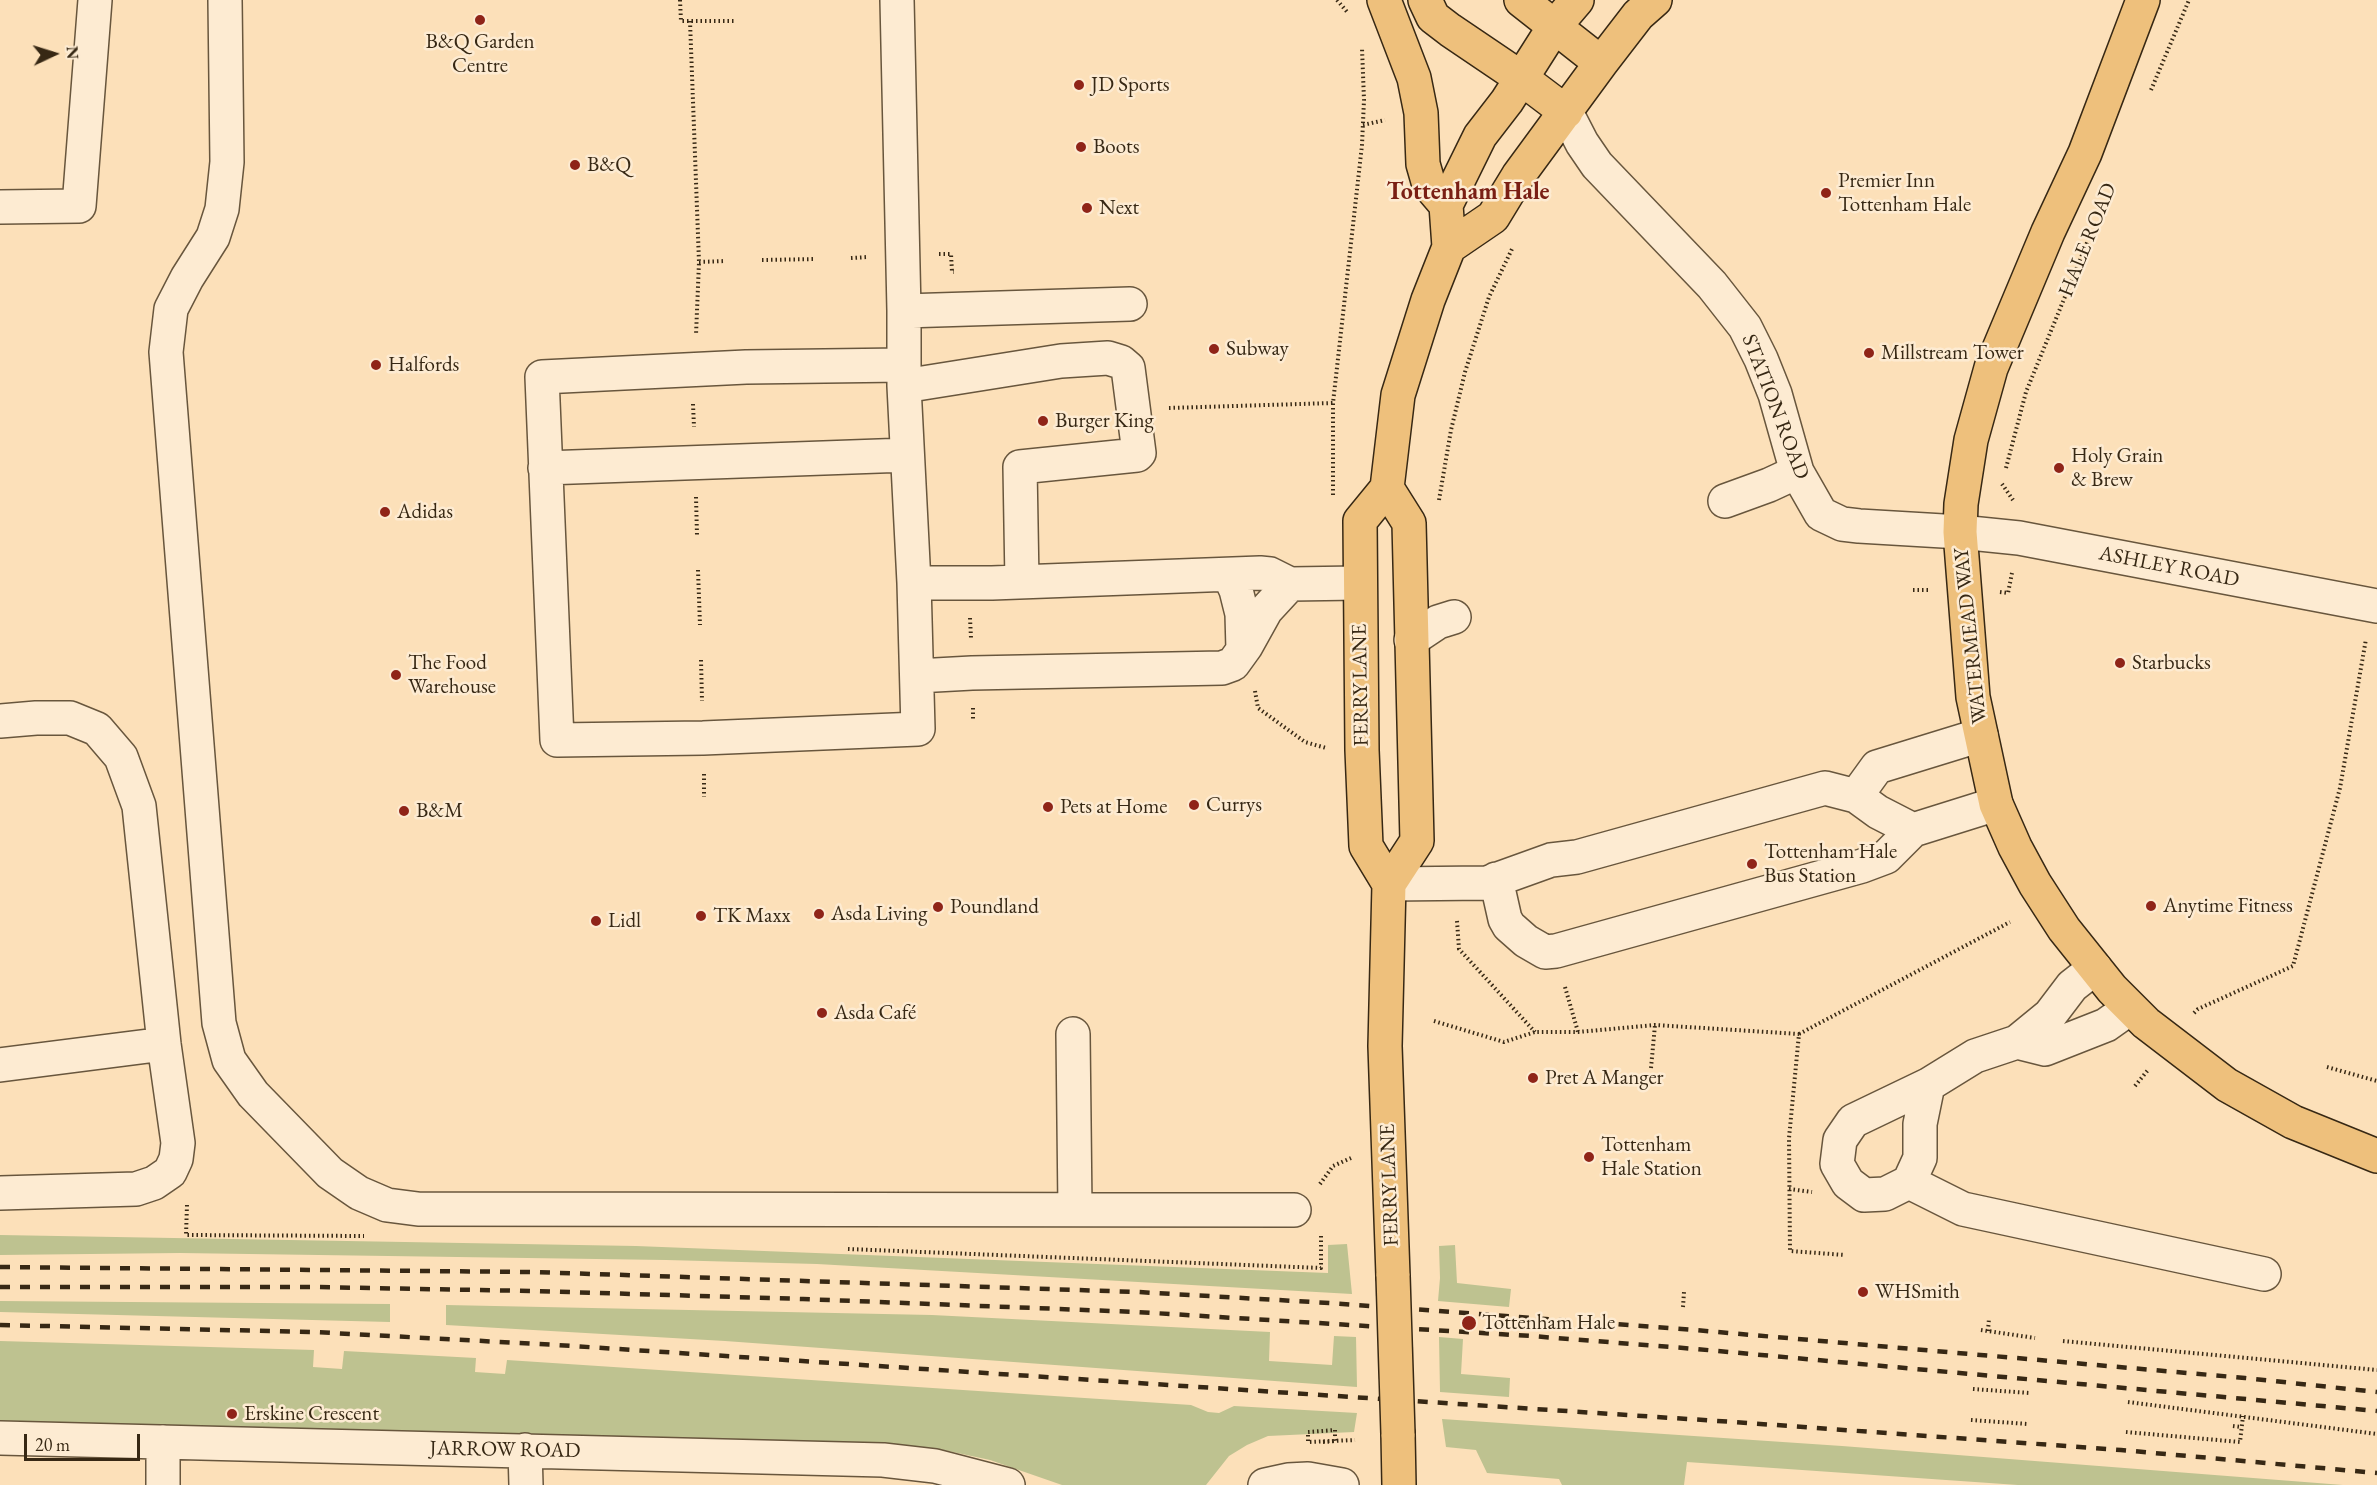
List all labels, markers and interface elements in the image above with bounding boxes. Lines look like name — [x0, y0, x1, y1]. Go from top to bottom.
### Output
marker: B&Q Garden Centre — [473, 13, 487, 27]
north arrow — [24, 24, 84, 84]
place label: B&Q Garden Centre — [425, 29, 535, 79]
text: N — [62, 46, 83, 60]
place label: JD Sports — [1091, 72, 1170, 98]
marker: JD Sports — [1072, 78, 1086, 92]
place label: Boots — [1093, 134, 1139, 160]
marker: Boots — [1074, 140, 1088, 154]
place label: B&Q — [587, 152, 631, 178]
marker: B&Q — [568, 158, 582, 172]
place label: Premier Inn Tottenham Hale — [1838, 168, 1971, 218]
district label: Tottenham Hale — [1387, 178, 1549, 206]
street label: HALE ROAD — [2054, 179, 2122, 301]
marker: Premier Inn Tottenham Hale — [1819, 186, 1833, 200]
place label: Next — [1099, 195, 1139, 221]
marker: Next — [1080, 201, 1094, 215]
street label: STATION ROAD — [1736, 331, 1814, 483]
place label: Subway — [1226, 336, 1289, 362]
place label: Millstream Tower — [1881, 340, 2024, 366]
marker: Subway — [1207, 342, 1221, 356]
marker: Millstream Tower — [1862, 346, 1876, 360]
place label: Halfords — [388, 352, 459, 378]
marker: Halfords — [369, 358, 383, 372]
place label: Burger King — [1055, 408, 1154, 434]
marker: Burger King — [1036, 414, 1050, 428]
place label: Holy Grain & Brew — [2071, 443, 2163, 493]
marker: Holy Grain & Brew — [2052, 461, 2066, 475]
place label: Adidas — [397, 499, 453, 525]
marker: Adidas — [378, 505, 392, 519]
street label: ASHLEY ROAD — [2097, 541, 2241, 593]
street label: WATERMEAD WAY — [1949, 547, 1993, 725]
street label: FERRY LANE — [1347, 624, 1375, 746]
place label: The Food Warehouse — [408, 650, 496, 700]
place label: Starbucks — [2132, 650, 2211, 676]
marker: Starbucks — [2113, 656, 2127, 670]
marker: The Food Warehouse — [389, 668, 403, 682]
place label: Currys — [1206, 792, 1262, 818]
place label: Pets at Home — [1060, 794, 1167, 820]
place label: B&M — [416, 798, 463, 824]
marker: Currys — [1187, 798, 1201, 812]
marker: Pets at Home — [1041, 800, 1055, 814]
marker: B&M — [397, 804, 411, 818]
place label: Tottenham Hale Bus Station — [1764, 839, 1897, 889]
marker: Tottenham Hale Bus Station — [1745, 857, 1759, 871]
place label: Anytime Fitness — [2163, 893, 2293, 919]
place label: Poundland — [950, 894, 1039, 920]
marker: Anytime Fitness — [2144, 899, 2158, 913]
marker: Poundland — [931, 900, 945, 914]
place label: Asda Living — [831, 901, 927, 927]
place label: TK Maxx — [713, 903, 791, 929]
marker: Asda Living — [812, 907, 826, 921]
place label: Lidl — [608, 908, 641, 934]
marker: TK Maxx — [694, 909, 708, 923]
marker: Lidl — [589, 914, 603, 928]
place label: Asda Café — [834, 1000, 916, 1026]
marker: Asda Café — [815, 1006, 829, 1020]
place label: Pret A Manger — [1545, 1065, 1664, 1091]
marker: Pret A Manger — [1526, 1071, 1540, 1085]
street label: FERRY LANE — [1375, 1123, 1405, 1247]
place label: Tottenham Hale Station — [1601, 1132, 1702, 1182]
marker: Tottenham Hale Station — [1582, 1150, 1596, 1164]
place label: WHSmith — [1875, 1279, 1960, 1305]
marker: WHSmith — [1856, 1285, 1870, 1299]
place label: Tottenham Hale — [1482, 1310, 1615, 1336]
marker: Tottenham Hale — [1460, 1314, 1478, 1332]
place label: Erskine Crescent — [244, 1401, 379, 1427]
marker: Erskine Crescent — [225, 1407, 239, 1421]
scale bar — [27, 1422, 142, 1460]
text: 20 m — [35, 1433, 70, 1456]
street label: JARROW ROAD — [429, 1436, 581, 1464]

